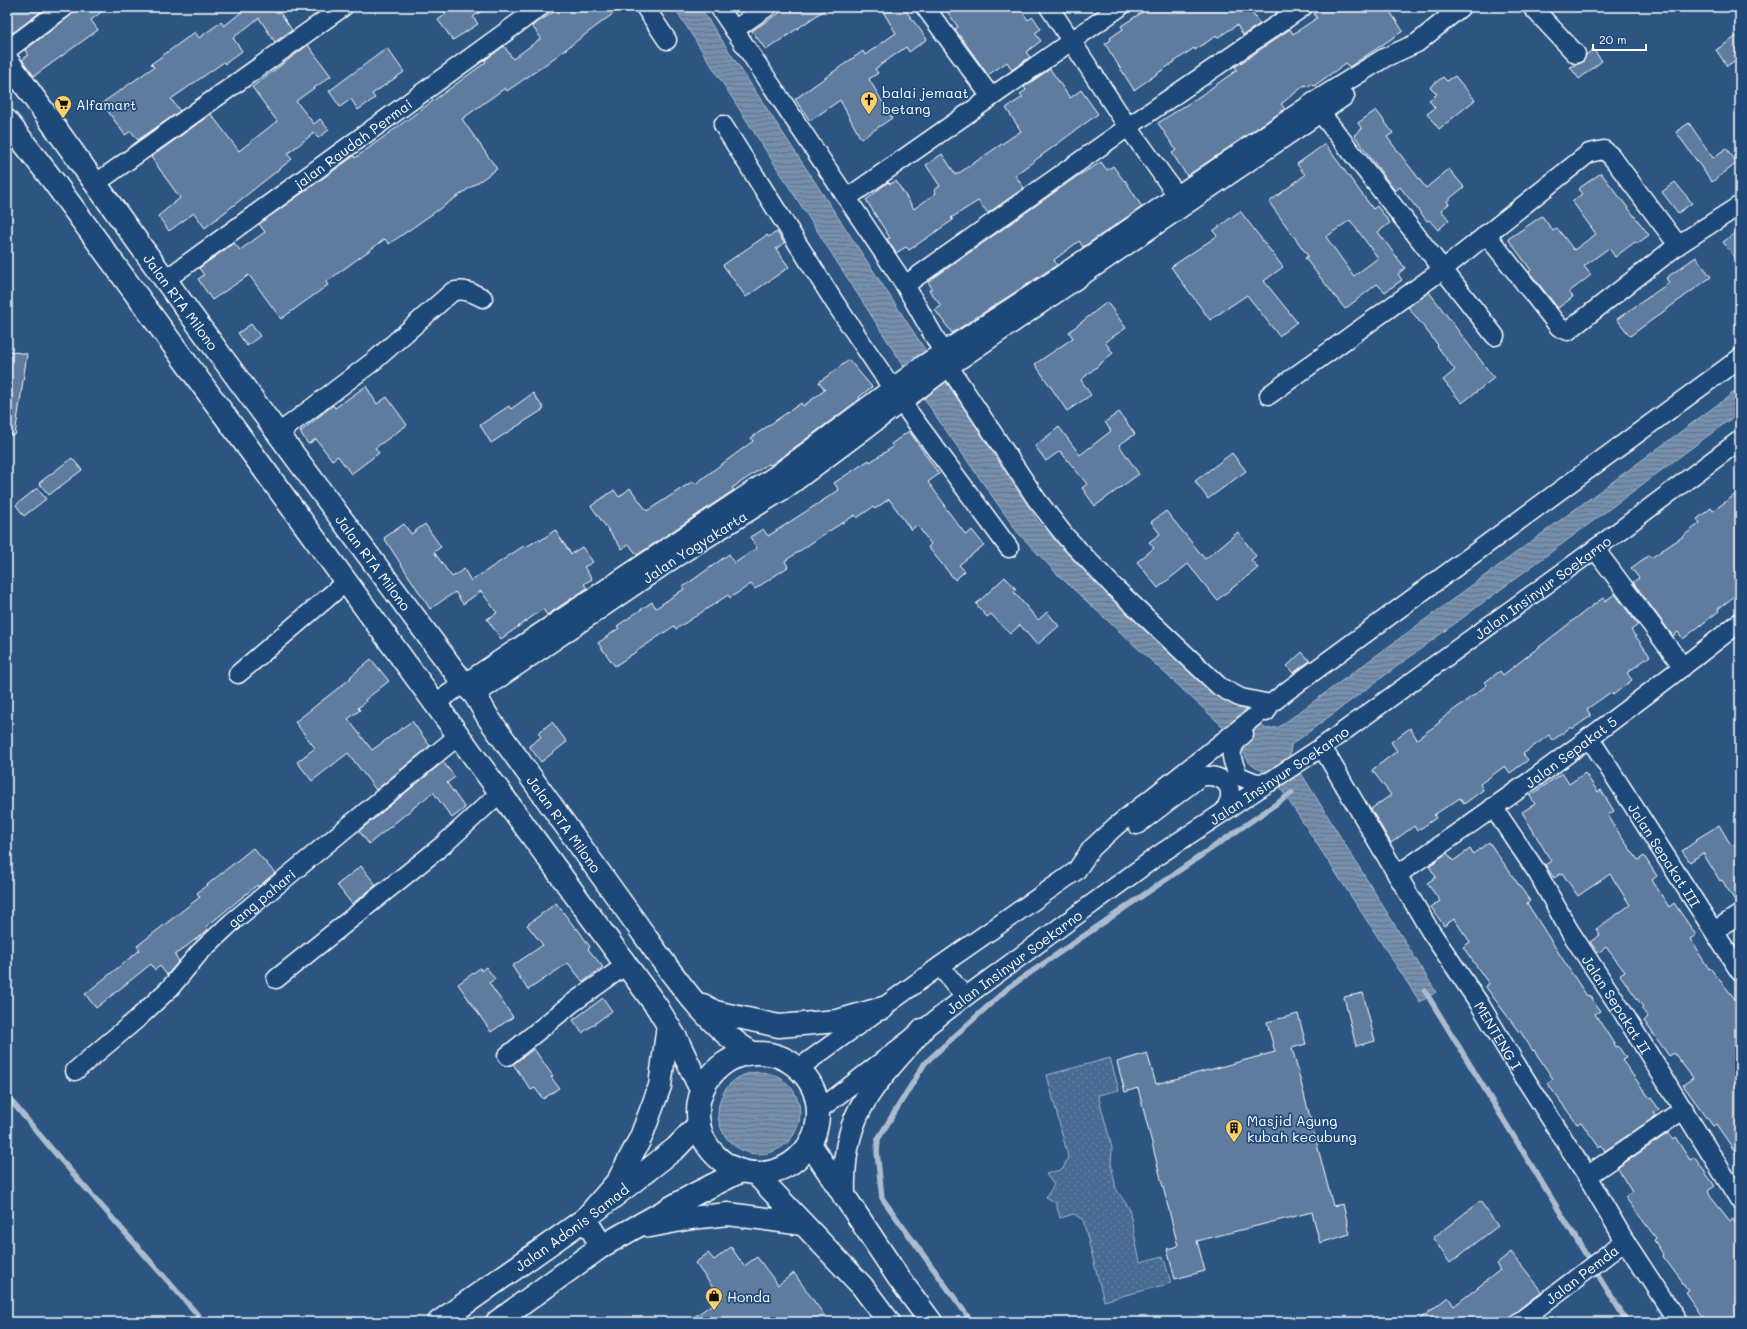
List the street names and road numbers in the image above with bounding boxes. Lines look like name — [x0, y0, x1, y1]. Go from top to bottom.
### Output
street label: jalan Raudah Permai — [288, 94, 415, 194]
street label: Jalan RTA Milono — [140, 250, 223, 354]
street label: Jalan Yogyakarta — [638, 506, 750, 587]
street label: Jalan RTA Milono — [332, 510, 416, 614]
street label: Jalan Insinyur Soekarno — [1470, 531, 1615, 643]
street label: Jalan Sepakat 5 — [1521, 711, 1620, 792]
street label: Jalan Insinyur Soekarno — [1205, 721, 1352, 829]
street label: Jalan RTA Milono — [523, 772, 606, 876]
street label: Jalan Sepakat III — [1624, 799, 1705, 910]
street label: gang pahari — [223, 864, 299, 931]
street label: Jalan Insinyur Soekarno — [942, 905, 1086, 1018]
street label: Jalan Sepakat II — [1578, 951, 1656, 1057]
street label: MENTENG I — [1470, 997, 1526, 1073]
street label: Jalan Adonis Samad — [511, 1179, 632, 1275]
street label: Jalan Pemda — [1541, 1240, 1622, 1308]

